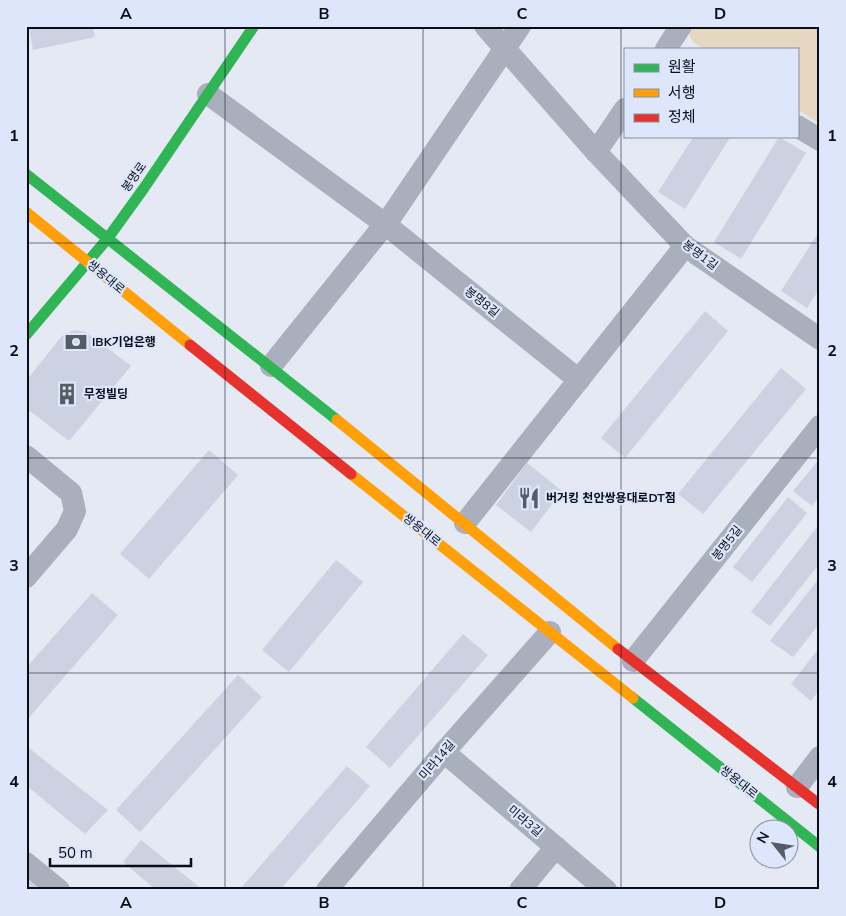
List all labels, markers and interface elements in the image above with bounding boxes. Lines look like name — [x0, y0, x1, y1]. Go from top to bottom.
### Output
text: A — [120, 3, 132, 25]
text: B — [318, 3, 330, 25]
text: C — [517, 3, 528, 25]
text: D — [714, 3, 726, 25]
legend — [624, 48, 798, 138]
text: 원활 — [668, 57, 696, 77]
text: 서행 — [668, 83, 696, 103]
text: 정체 — [668, 107, 696, 127]
text: 1 — [9, 125, 19, 147]
text: 1 — [827, 125, 837, 147]
street label: 봉명로 — [118, 159, 150, 195]
street label: 봉명1길 — [679, 236, 721, 274]
street label: 쌍용대로 — [84, 257, 128, 297]
street label: 봉명8길 — [461, 283, 503, 321]
bank icon: IBK기업은행 — [63, 329, 89, 355]
place label: IBK기업은행 — [92, 334, 156, 350]
text: 2 — [9, 340, 19, 362]
text: 2 — [827, 340, 837, 362]
building icon: 무정빌딩 — [54, 381, 80, 407]
place label: 무정빌딩 — [84, 386, 128, 402]
restaurant icon: 버거킹 천안쌍용대로DT점 — [516, 485, 542, 511]
place label: 버거킹 천안쌍용대로DT점 — [546, 490, 676, 506]
street label: 쌍용대로 — [400, 510, 444, 550]
street label: 봉명5길 — [708, 522, 746, 564]
text: 3 — [9, 555, 19, 577]
text: 3 — [827, 555, 837, 577]
street label: 미라14길 — [415, 737, 459, 783]
street label: 쌍용대로 — [717, 762, 761, 802]
text: 4 — [9, 771, 19, 793]
text: 4 — [827, 771, 837, 793]
street label: 미라3길 — [504, 802, 546, 840]
north arrow — [748, 818, 798, 868]
text: N — [752, 828, 774, 847]
scale bar — [50, 836, 191, 868]
text: 50 m — [58, 843, 93, 863]
text: A — [120, 892, 132, 914]
text: B — [318, 892, 330, 914]
text: C — [517, 892, 528, 914]
text: D — [714, 892, 726, 914]

